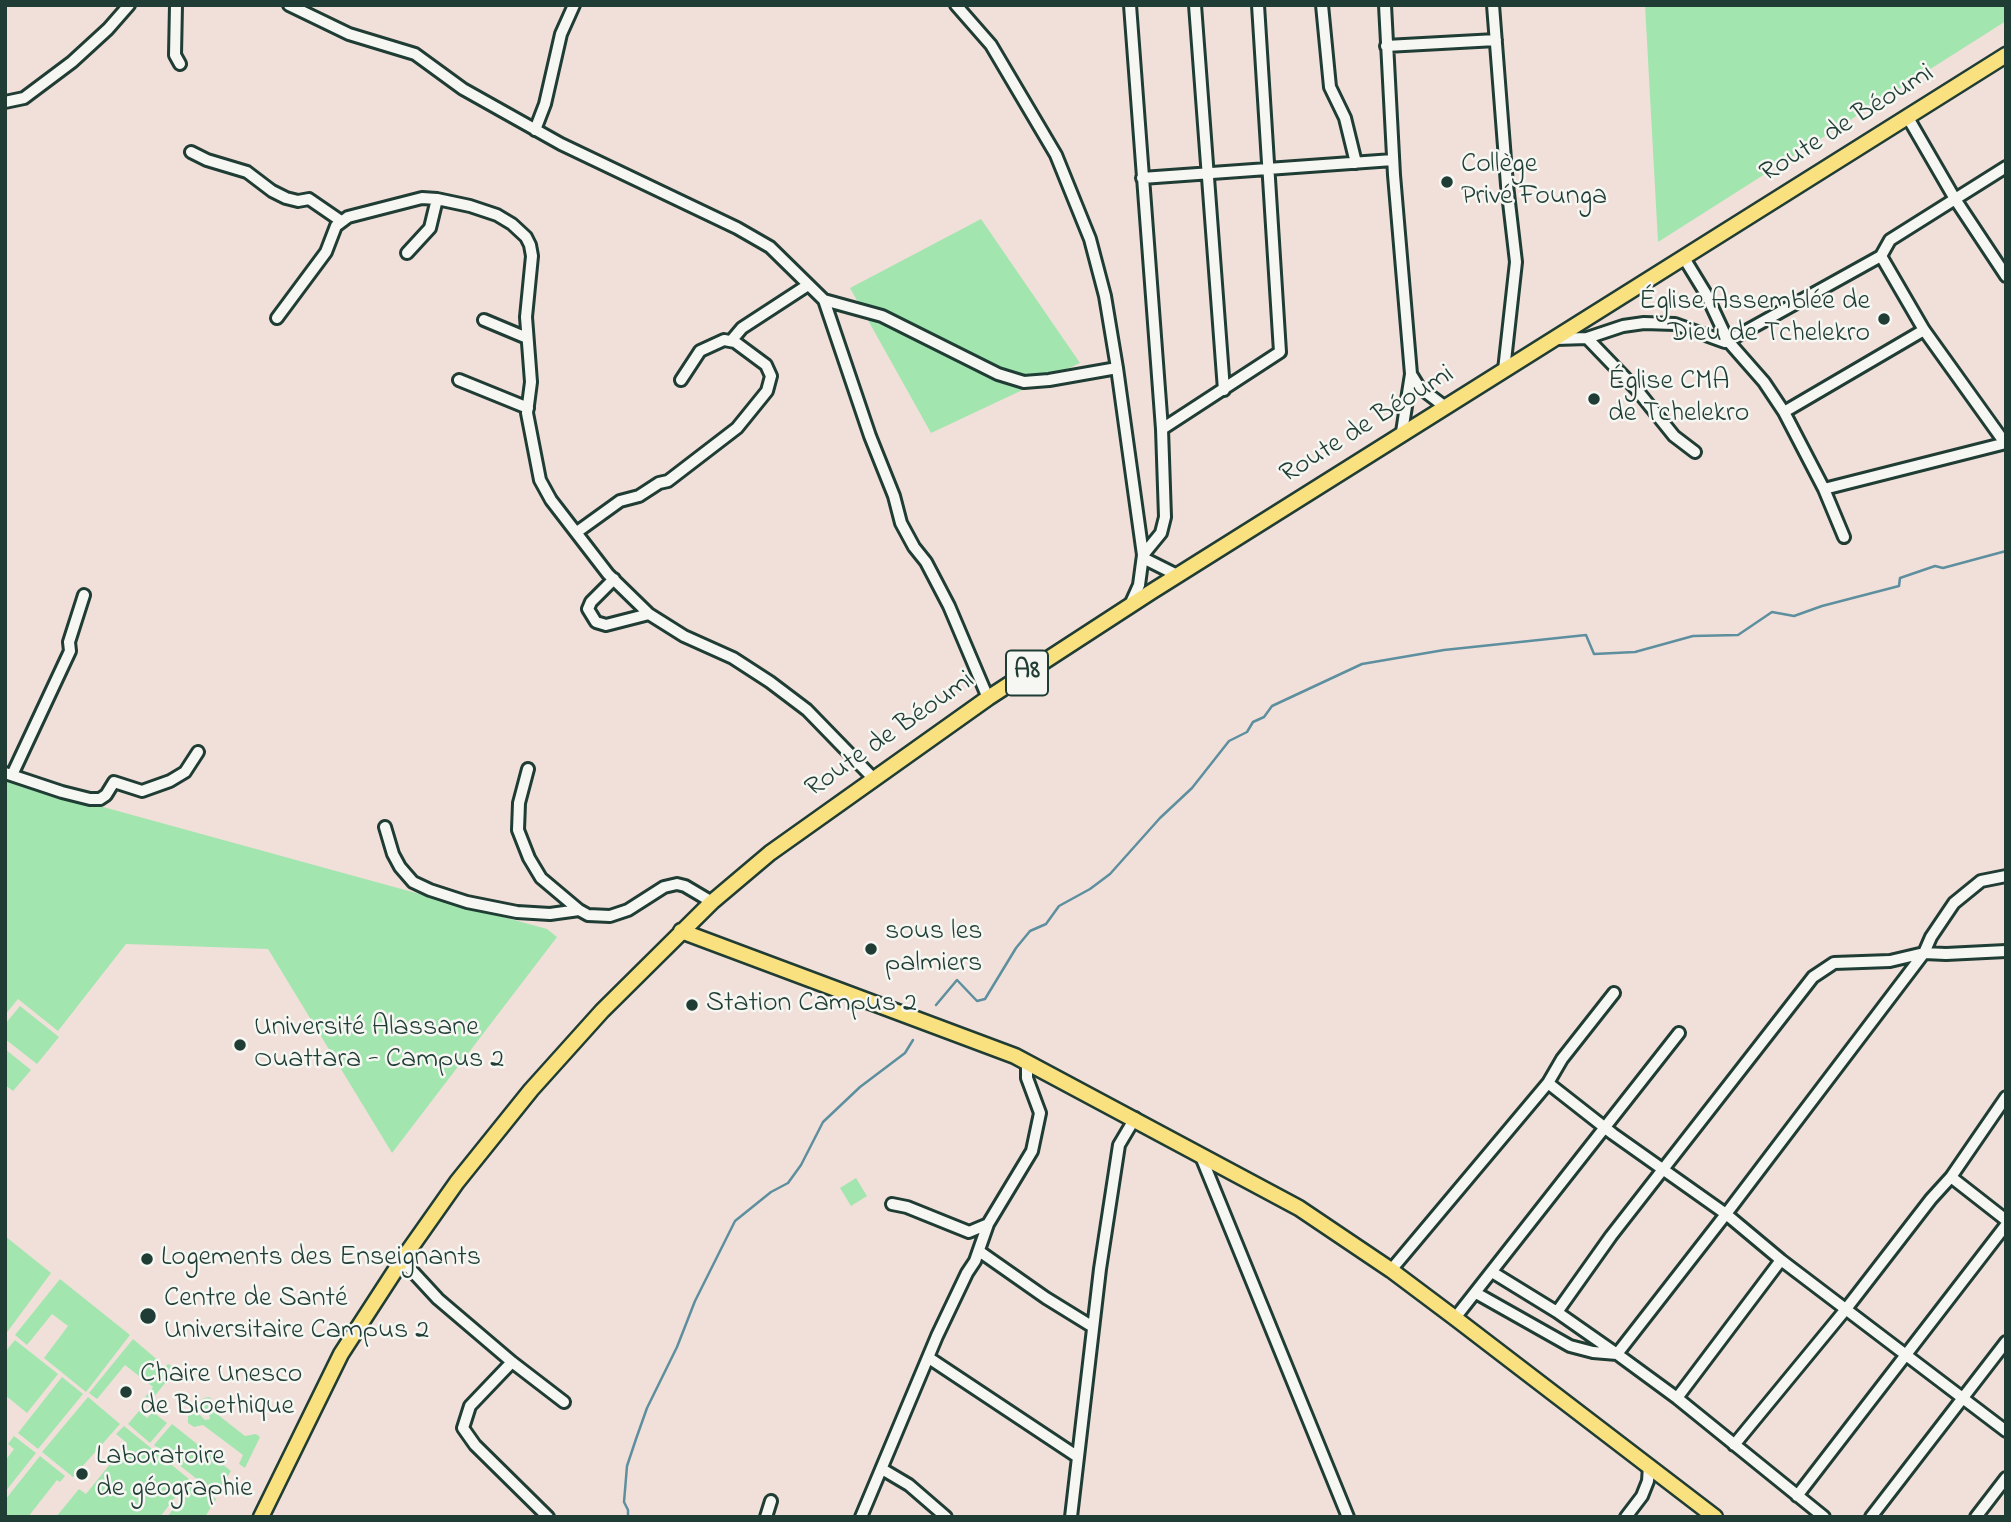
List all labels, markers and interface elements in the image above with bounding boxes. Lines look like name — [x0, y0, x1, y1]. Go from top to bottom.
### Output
street label: Route de Béoumi — [1755, 58, 1941, 192]
place label: Collège Privé Founga — [1461, 149, 1607, 215]
marker: Collège Privé Founga — [1439, 174, 1455, 190]
place label: Église Assemblée de Dieu de Tchelekro — [1639, 286, 1870, 352]
marker: Église Assemblée de Dieu de Tchelekro — [1876, 311, 1892, 327]
street label: Route de Béoumi — [1275, 359, 1461, 493]
place label: Église CMA de Tchelekro — [1608, 366, 1749, 432]
marker: Église CMA de Tchelekro — [1586, 391, 1602, 407]
road number: A8 — [1006, 650, 1048, 695]
street label: Route de Béoumi — [800, 665, 982, 807]
place label: sous les palmiers — [885, 916, 982, 982]
marker: sous les palmiers — [863, 941, 879, 957]
place label: Station Campus 2 — [706, 988, 917, 1022]
marker: Station Campus 2 — [684, 997, 700, 1013]
place label: Université Alassane Ouattara - Campus 2 — [254, 1012, 504, 1078]
marker: Université Alassane Ouattara - Campus 2 — [232, 1037, 248, 1053]
place label: Logements des Enseignants — [161, 1242, 481, 1276]
marker: Logements des Enseignants — [139, 1251, 155, 1267]
place label: Centre de Santé Universitaire Campus 2 — [164, 1283, 429, 1349]
marker: Centre de Santé Universitaire Campus 2 — [138, 1306, 158, 1326]
place label: Chaire Unesco de Bioethique — [140, 1359, 302, 1425]
marker: Chaire Unesco de Bioethique — [118, 1384, 134, 1400]
place label: Laboratoire de géographie — [96, 1441, 253, 1507]
marker: Laboratoire de géographie — [74, 1466, 90, 1482]

